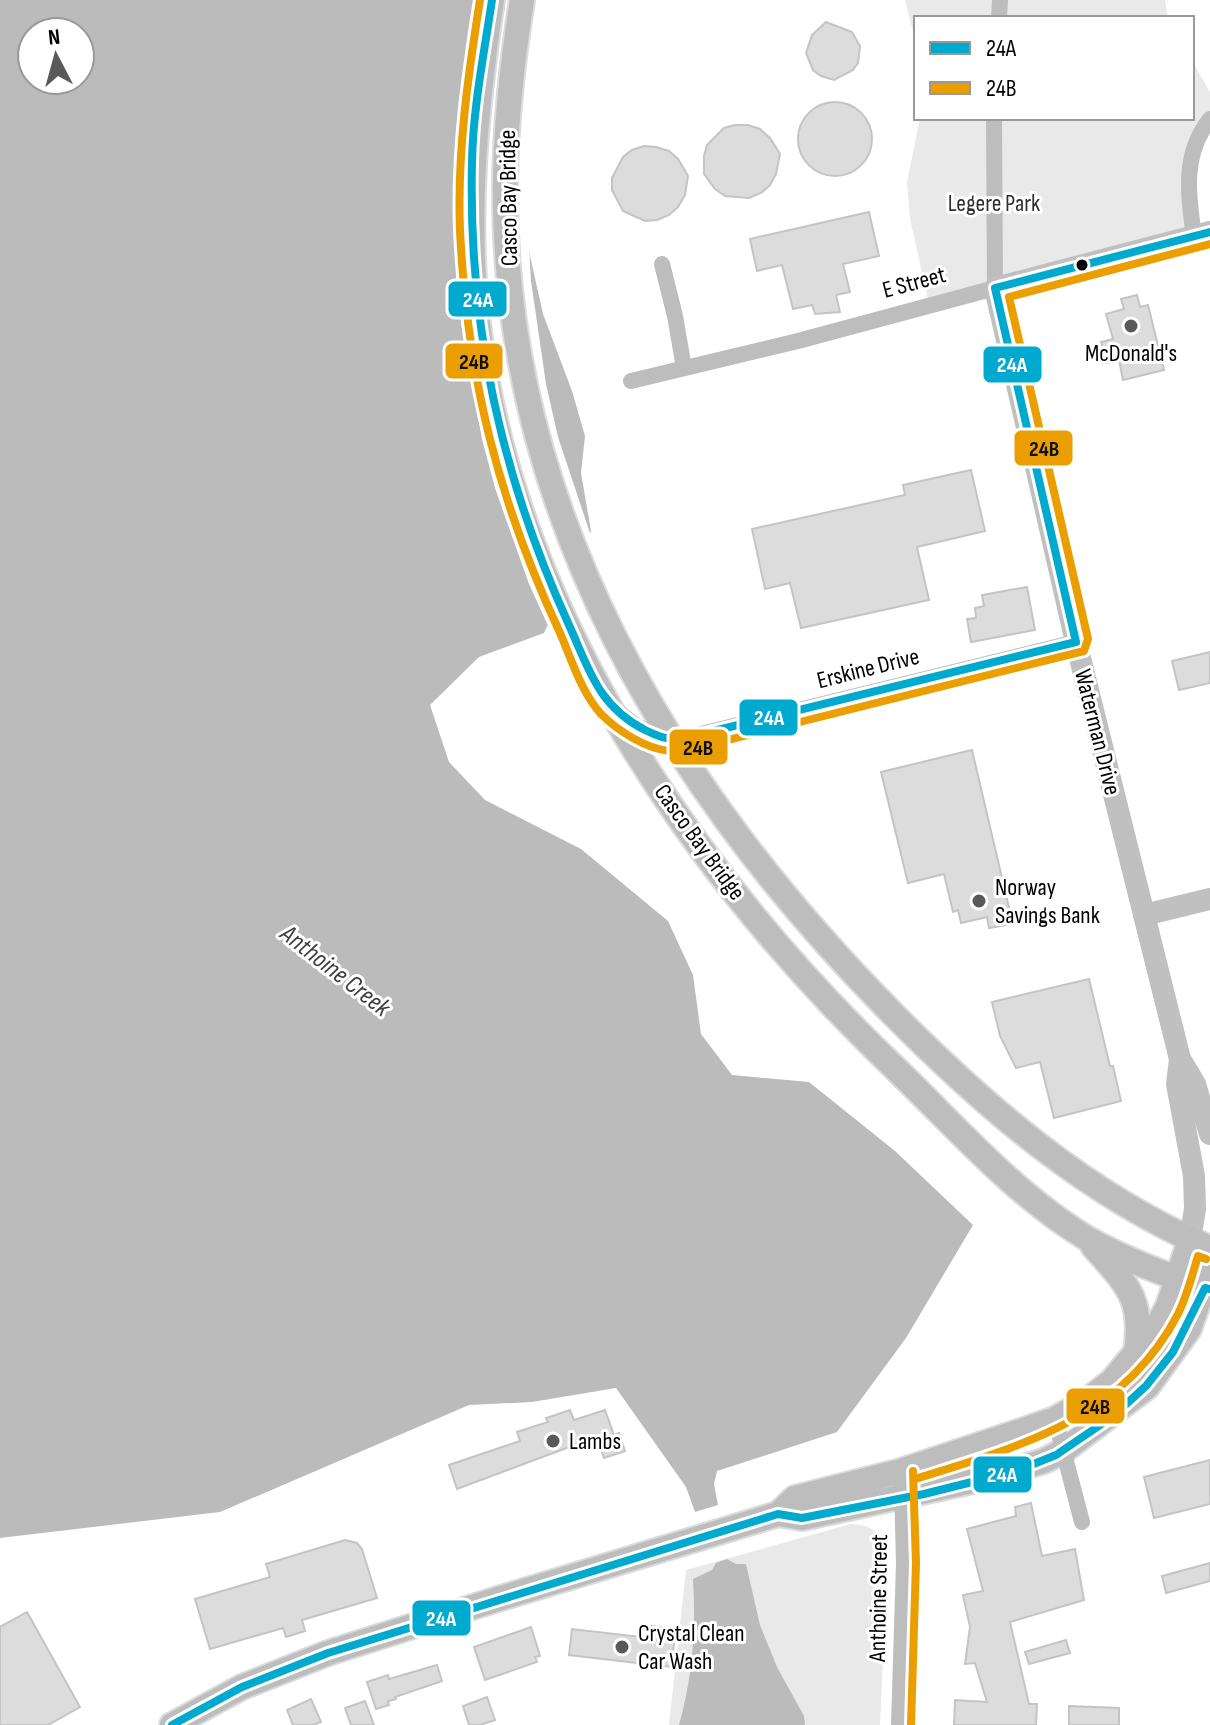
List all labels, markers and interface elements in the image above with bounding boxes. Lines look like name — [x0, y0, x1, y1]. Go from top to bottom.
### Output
north arrow — [16, 16, 96, 96]
legend — [914, 16, 1194, 120]
text: N — [47, 24, 61, 52]
text: 24A — [986, 34, 1017, 63]
text: 24B — [986, 74, 1016, 103]
street label: Casco Bay Bridge — [493, 130, 524, 266]
park label: Legere Park — [948, 189, 1040, 218]
unlabelled marker — [1074, 257, 1090, 273]
street label: E Street — [879, 260, 949, 305]
line badge: 24A — [447, 280, 508, 318]
text: 24A — [463, 287, 494, 314]
marker: McDonald's — [1122, 317, 1140, 335]
place label: McDonald's — [1085, 339, 1177, 368]
line badge: 24B — [444, 342, 504, 380]
line badge: 24A — [982, 345, 1043, 384]
text: 24B — [459, 349, 489, 376]
text: 24A — [997, 352, 1028, 379]
line badge: 24B — [1013, 429, 1074, 467]
text: 24B — [1029, 436, 1059, 463]
street label: Erskine Drive — [814, 642, 922, 695]
street label: Waterman Drive — [1068, 666, 1127, 798]
line badge: 24A — [738, 698, 799, 737]
text: 24A — [754, 705, 785, 732]
line badge: 24B — [668, 728, 729, 766]
text: 24B — [683, 735, 713, 762]
street label: Casco Bay Bridge — [648, 779, 751, 906]
place label: Norway Savings Bank — [995, 873, 1100, 930]
marker: Norway Savings Bank — [970, 892, 988, 910]
water label: Anthoine Creek — [273, 918, 397, 1024]
line badge: 24B — [1065, 1387, 1126, 1425]
text: 24B — [1080, 1394, 1110, 1421]
place label: Lambs — [569, 1427, 621, 1456]
marker: Lambs — [544, 1432, 562, 1450]
line badge: 24A — [972, 1455, 1033, 1494]
text: 24A — [987, 1462, 1018, 1489]
street label: Anthoine Street — [863, 1534, 894, 1663]
line badge: 24A — [411, 1599, 472, 1637]
text: 24A — [426, 1606, 457, 1633]
place label: Crystal Clean Car Wash — [638, 1619, 745, 1676]
marker: Crystal Clean Car Wash — [613, 1638, 631, 1656]

